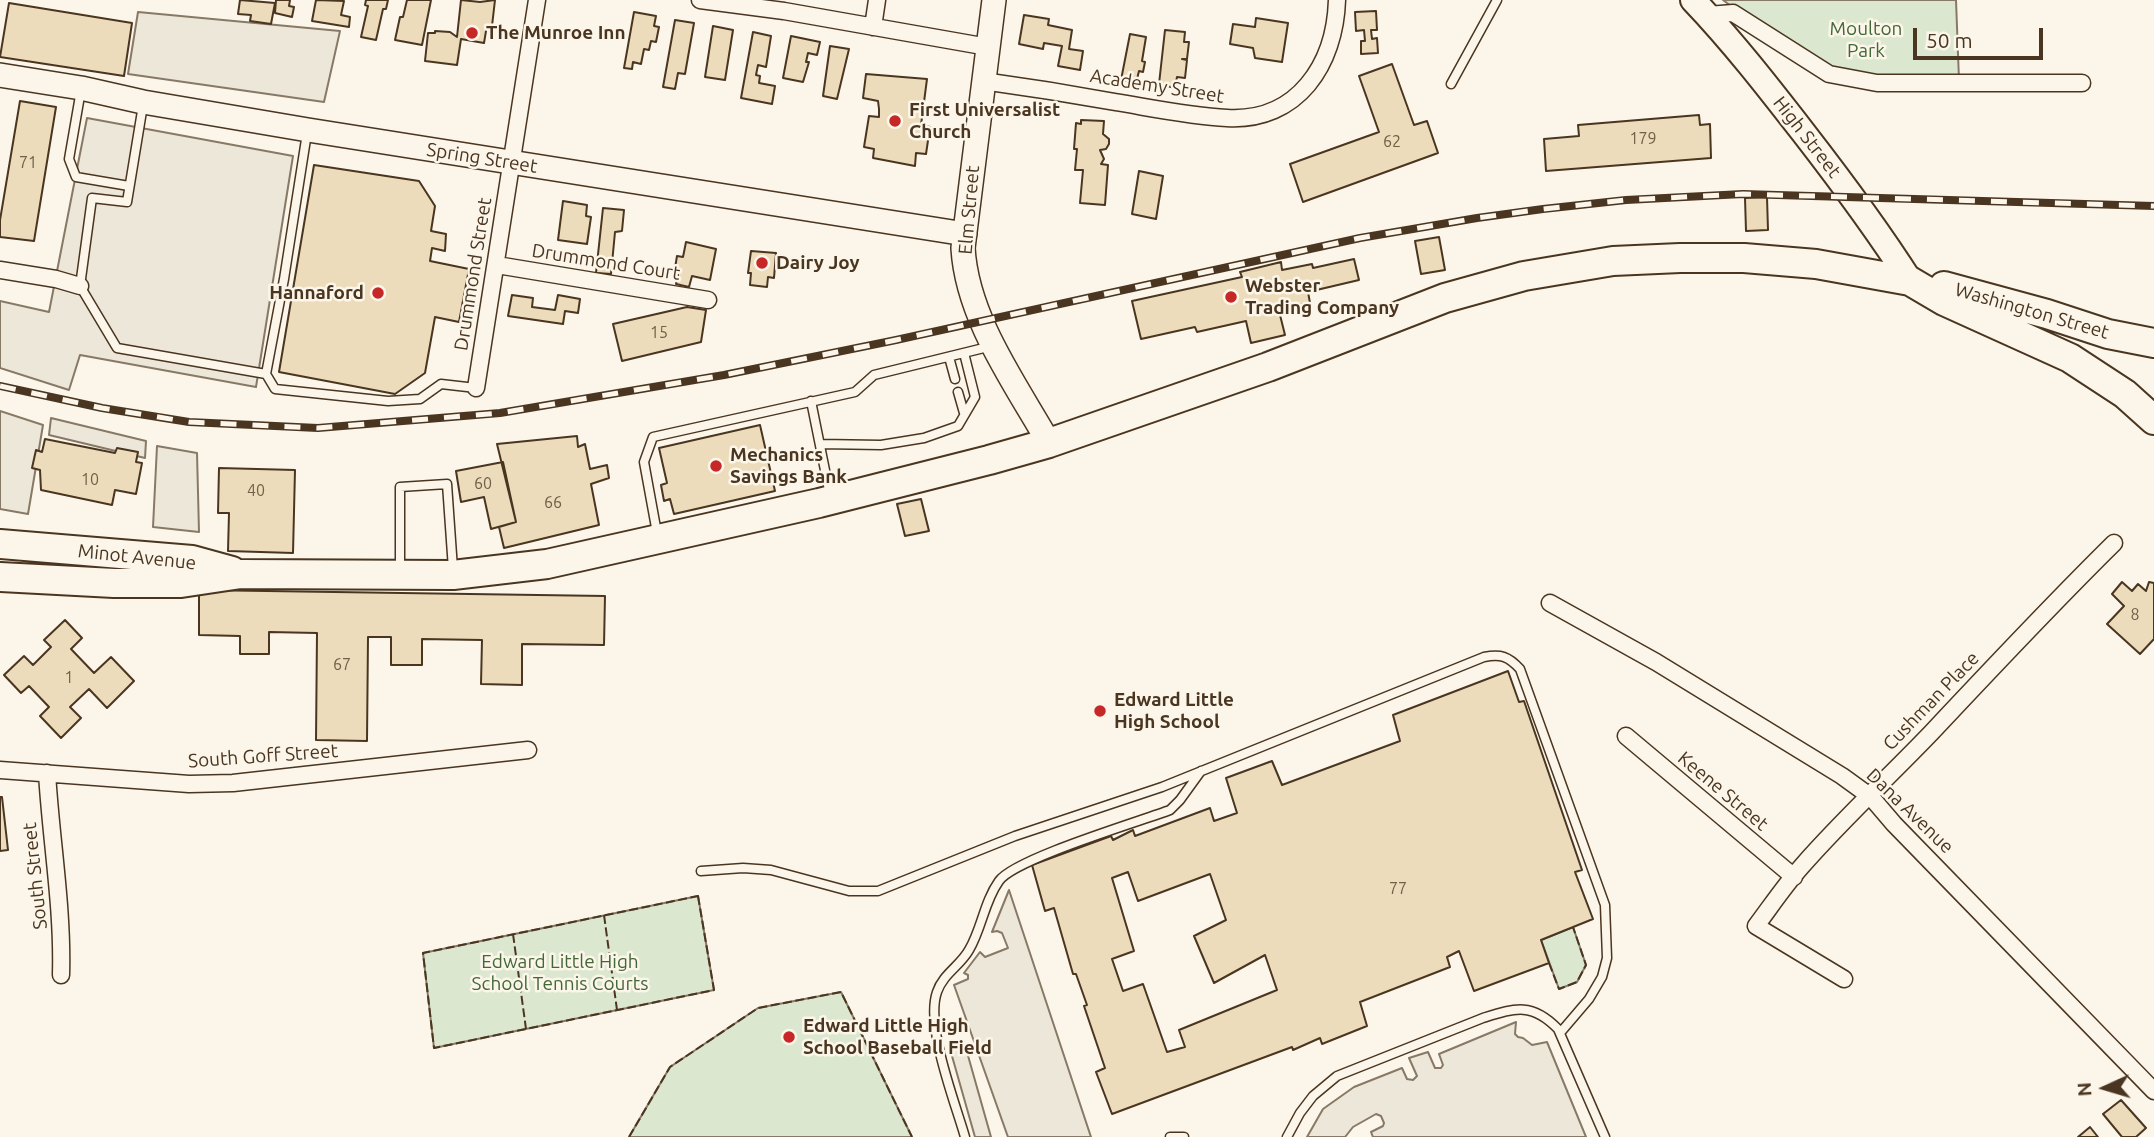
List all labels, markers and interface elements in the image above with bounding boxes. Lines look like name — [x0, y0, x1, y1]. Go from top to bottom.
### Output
scale bar — [1916, 14, 2046, 58]
park label: Moulton Park — [1830, 18, 1902, 62]
place label: The Munroe Inn — [486, 22, 626, 44]
marker: The Munroe Inn — [464, 25, 480, 41]
text: 50 m — [1926, 28, 1973, 52]
street label: Academy Street — [1088, 64, 1226, 108]
street label: High Street — [1768, 92, 1846, 182]
place label: First Universalist Church — [909, 99, 1060, 143]
marker: First Universalist Church — [887, 113, 903, 129]
house number: 179 — [1629, 129, 1657, 149]
house number: 62 — [1383, 132, 1401, 152]
street label: Spring Street — [425, 138, 539, 178]
house number: 71 — [19, 153, 37, 173]
street label: Elm Street — [954, 164, 984, 256]
street label: Drummond Street — [450, 196, 496, 352]
street label: Drummond Court — [530, 239, 682, 285]
place label: Dairy Joy — [776, 252, 860, 274]
marker: Dairy Joy — [754, 255, 770, 271]
place label: Webster Trading Company — [1245, 275, 1399, 319]
street label: Washington Street — [1952, 278, 2112, 344]
place label: Hannaford — [269, 282, 364, 304]
marker: Hannaford — [370, 285, 386, 301]
marker: Webster Trading Company — [1223, 289, 1239, 305]
house number: 15 — [650, 323, 668, 343]
place label: Mechanics Savings Bank — [730, 444, 847, 488]
marker: Mechanics Savings Bank — [708, 458, 724, 474]
house number: 10 — [81, 470, 99, 490]
house number: 60 — [474, 474, 492, 494]
house number: 40 — [247, 481, 265, 501]
house number: 66 — [544, 493, 562, 513]
street label: Minot Avenue — [77, 539, 197, 575]
house number: 8 — [2130, 605, 2140, 625]
street label: Cushman Place — [1878, 647, 1984, 755]
house number: 67 — [333, 655, 351, 675]
house number: 1 — [64, 668, 74, 688]
place label: Edward Little High School — [1114, 689, 1234, 733]
marker: Edward Little High School — [1092, 703, 1108, 719]
street label: South Goff Street — [187, 739, 339, 773]
street label: Keene Street — [1673, 747, 1773, 835]
street label: Dana Avenue — [1862, 764, 1958, 858]
street label: South Street — [18, 821, 52, 931]
house number: 77 — [1389, 879, 1407, 899]
park label: Edward Little High School Tennis Courts — [472, 951, 648, 995]
place label: Edward Little High School Baseball Field — [803, 1015, 992, 1059]
marker: Edward Little High School Baseball Field — [781, 1029, 797, 1045]
north arrow — [2070, 1053, 2140, 1123]
text: N — [2073, 1082, 2096, 1097]

